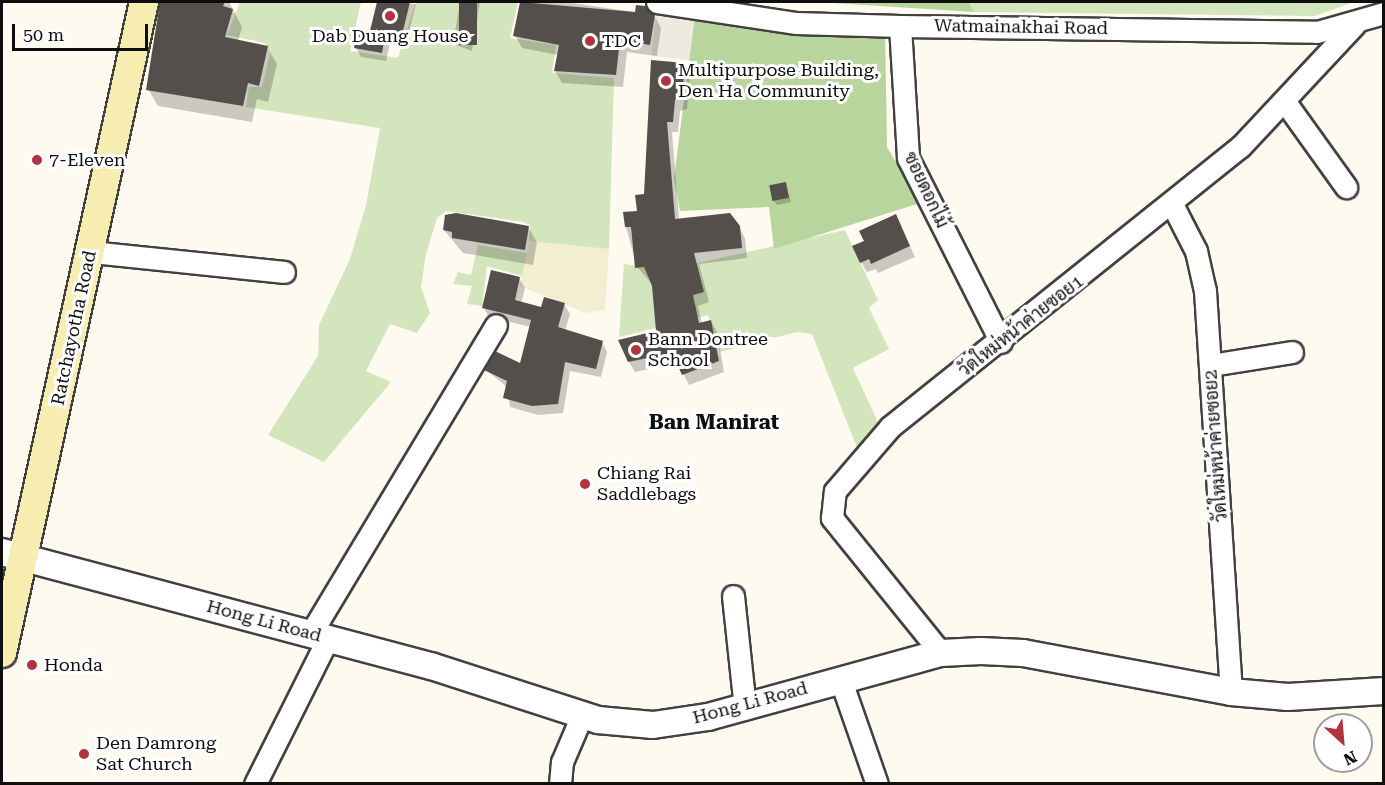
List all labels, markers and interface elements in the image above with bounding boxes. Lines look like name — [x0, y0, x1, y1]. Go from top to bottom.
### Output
marker: Dab Duang House — [383, 9, 397, 23]
scale bar — [15, 12, 152, 50]
street label: Watmainakhai Road — [934, 15, 1108, 39]
text: 50 m — [23, 24, 64, 45]
place label: Dab Duang House — [312, 25, 468, 47]
place label: TDC — [602, 30, 641, 52]
marker: TDC — [583, 34, 597, 48]
place label: Multipurpose Building, Den Ha Community — [678, 60, 879, 103]
marker: Multipurpose Building, Den Ha Community — [659, 74, 673, 88]
street label: ซอยดอกไม้ — [899, 148, 953, 232]
place label: 7-Eleven — [49, 149, 125, 171]
marker: 7-Eleven — [30, 153, 44, 167]
street label: Ratchayotha Road — [47, 249, 101, 407]
street label: วัดใหม่หน้าค่ายซอย1 — [954, 270, 1088, 382]
place label: Bann Dontree School — [648, 329, 768, 372]
marker: Bann Dontree School — [629, 343, 643, 357]
street label: วัดใหม่หน้าค่ายซอย2 — [1200, 369, 1232, 523]
district label: Ban Manirat — [649, 409, 779, 435]
place label: Chiang Rai Saddlebags — [597, 463, 696, 506]
marker: Chiang Rai Saddlebags — [578, 477, 592, 491]
street label: Hong Li Road — [204, 595, 324, 647]
place label: Honda — [44, 654, 103, 676]
marker: Honda — [25, 658, 39, 672]
street label: Hong Li Road — [690, 677, 810, 729]
north arrow — [1313, 713, 1373, 773]
place label: Den Damrong Sat Church — [96, 733, 216, 776]
marker: Den Damrong Sat Church — [77, 747, 91, 761]
text: N — [1341, 747, 1360, 769]

